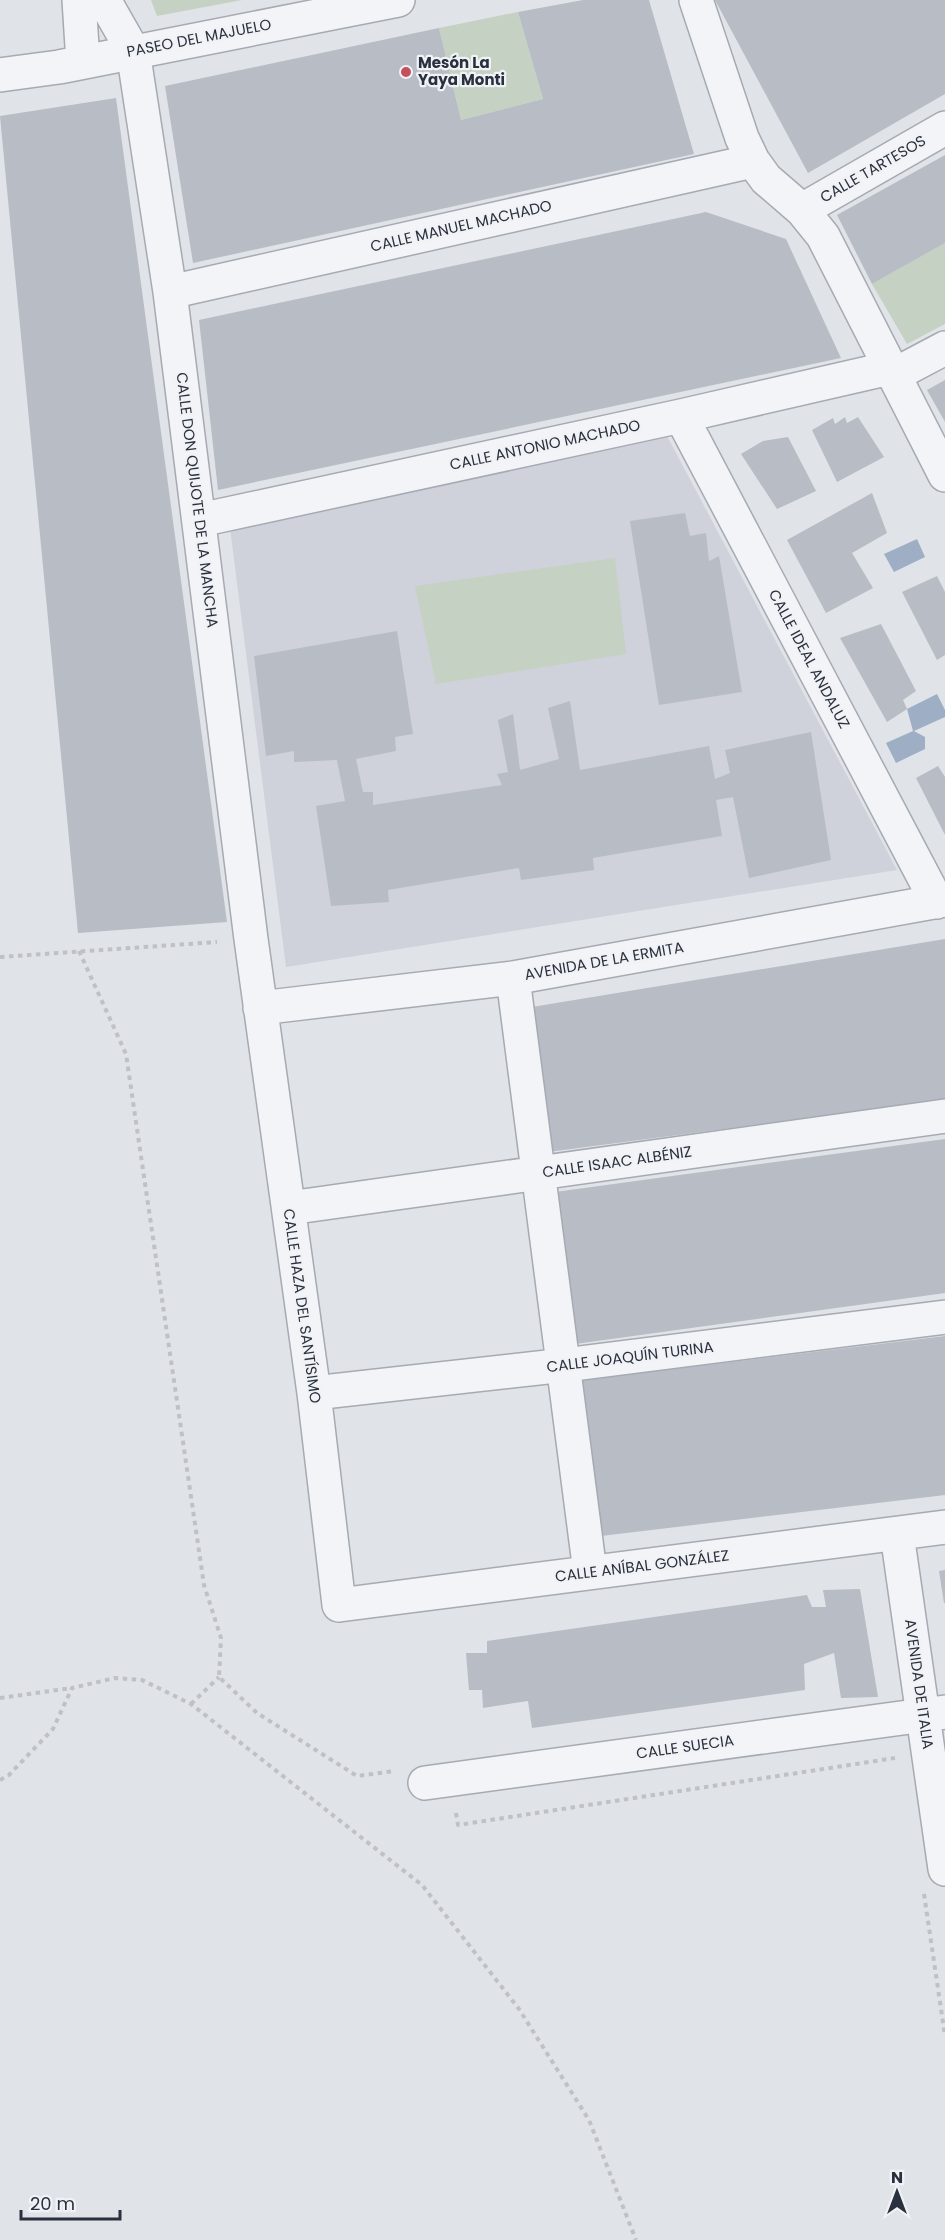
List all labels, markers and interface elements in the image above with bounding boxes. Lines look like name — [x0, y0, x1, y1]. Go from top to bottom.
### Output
street label: PASEO DEL MAJUELO — [125, 13, 273, 62]
place label: Mesón La Yaya Monti — [418, 52, 505, 90]
marker: Mesón La Yaya Monti — [399, 65, 413, 79]
street label: CALLE TARTESOS — [816, 130, 929, 207]
street label: CALLE MANUEL MACHADO — [368, 194, 554, 257]
street label: CALLE DON QUIJOTE DE LA MANCHA — [171, 371, 224, 629]
street label: CALLE ANTONIO MACHADO — [448, 414, 642, 475]
street label: CALLE IDEAL ANDALUZ — [764, 585, 855, 732]
street label: AVENIDA DE LA ERMITA — [523, 936, 685, 985]
street label: CALLE ISAAC ALBÉNIZ — [541, 1141, 693, 1182]
street label: CALLE HAZA DEL SANTÍSIMO — [278, 1207, 327, 1405]
street label: CALLE JOAQUÍN TURINA — [545, 1336, 715, 1377]
street label: CALLE ANÍBAL GONZÁLEZ — [554, 1544, 730, 1587]
street label: AVENIDA DE ITALIA — [900, 1617, 939, 1750]
street label: CALLE SUECIA — [635, 1729, 735, 1764]
north arrow — [867, 2162, 927, 2222]
text: N — [891, 2166, 903, 2189]
scale bar — [21, 2183, 120, 2221]
text: 20 m — [30, 2191, 75, 2216]

